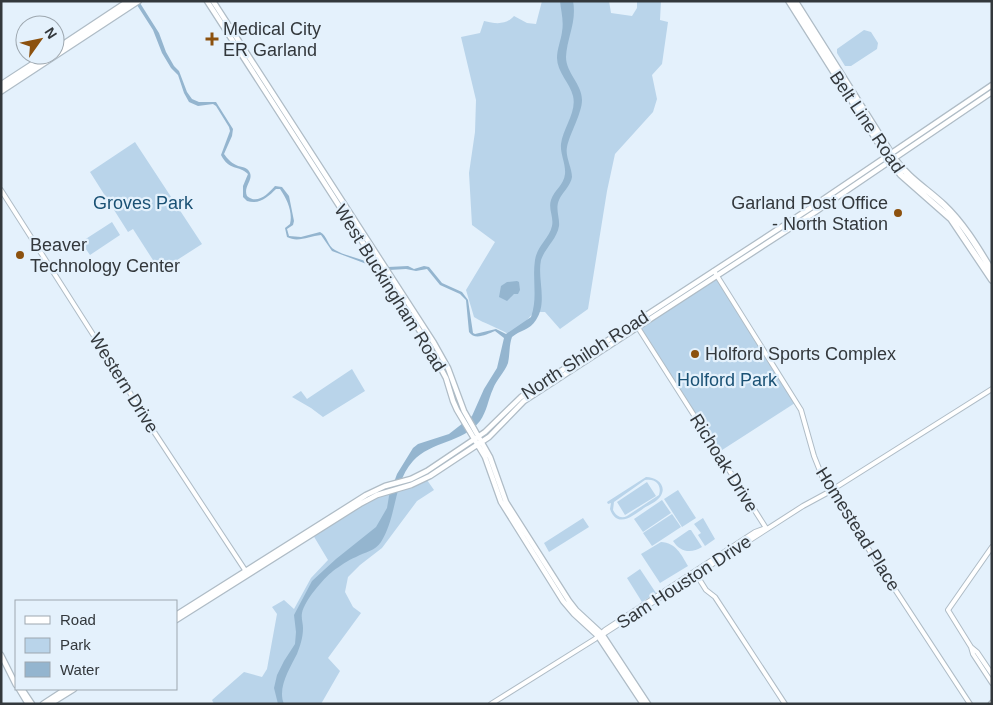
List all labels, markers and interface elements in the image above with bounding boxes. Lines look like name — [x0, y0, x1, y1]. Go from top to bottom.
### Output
north arrow — [15, 15, 65, 65]
place label: Medical City ER Garland — [223, 19, 321, 60]
text: N — [41, 24, 60, 42]
marker: Medical City ER Garland — [205, 32, 219, 46]
street label: Belt Line Road — [826, 67, 908, 177]
park label: Groves Park — [93, 193, 194, 213]
place label: Garland Post Office - North Station — [731, 193, 888, 234]
street label: West Buckingham Road — [330, 201, 450, 375]
marker: Garland Post Office - North Station — [892, 207, 904, 219]
place label: Beaver Technology Center — [30, 235, 180, 276]
marker: Beaver Technology Center — [14, 249, 26, 261]
street label: North Shiloh Road — [518, 307, 652, 403]
street label: Western Drive — [85, 329, 163, 437]
place label: Holford Sports Complex — [705, 344, 896, 364]
marker: Holford Sports Complex — [689, 348, 701, 360]
park label: Holford Park — [677, 370, 778, 390]
street label: Richoak Drive — [686, 410, 762, 516]
street label: Homestead Place — [812, 463, 904, 595]
street label: Sam Houston Drive — [613, 531, 755, 633]
legend — [15, 600, 178, 690]
text: Road — [60, 611, 96, 628]
text: Park — [60, 636, 91, 653]
text: Water — [60, 661, 99, 678]

